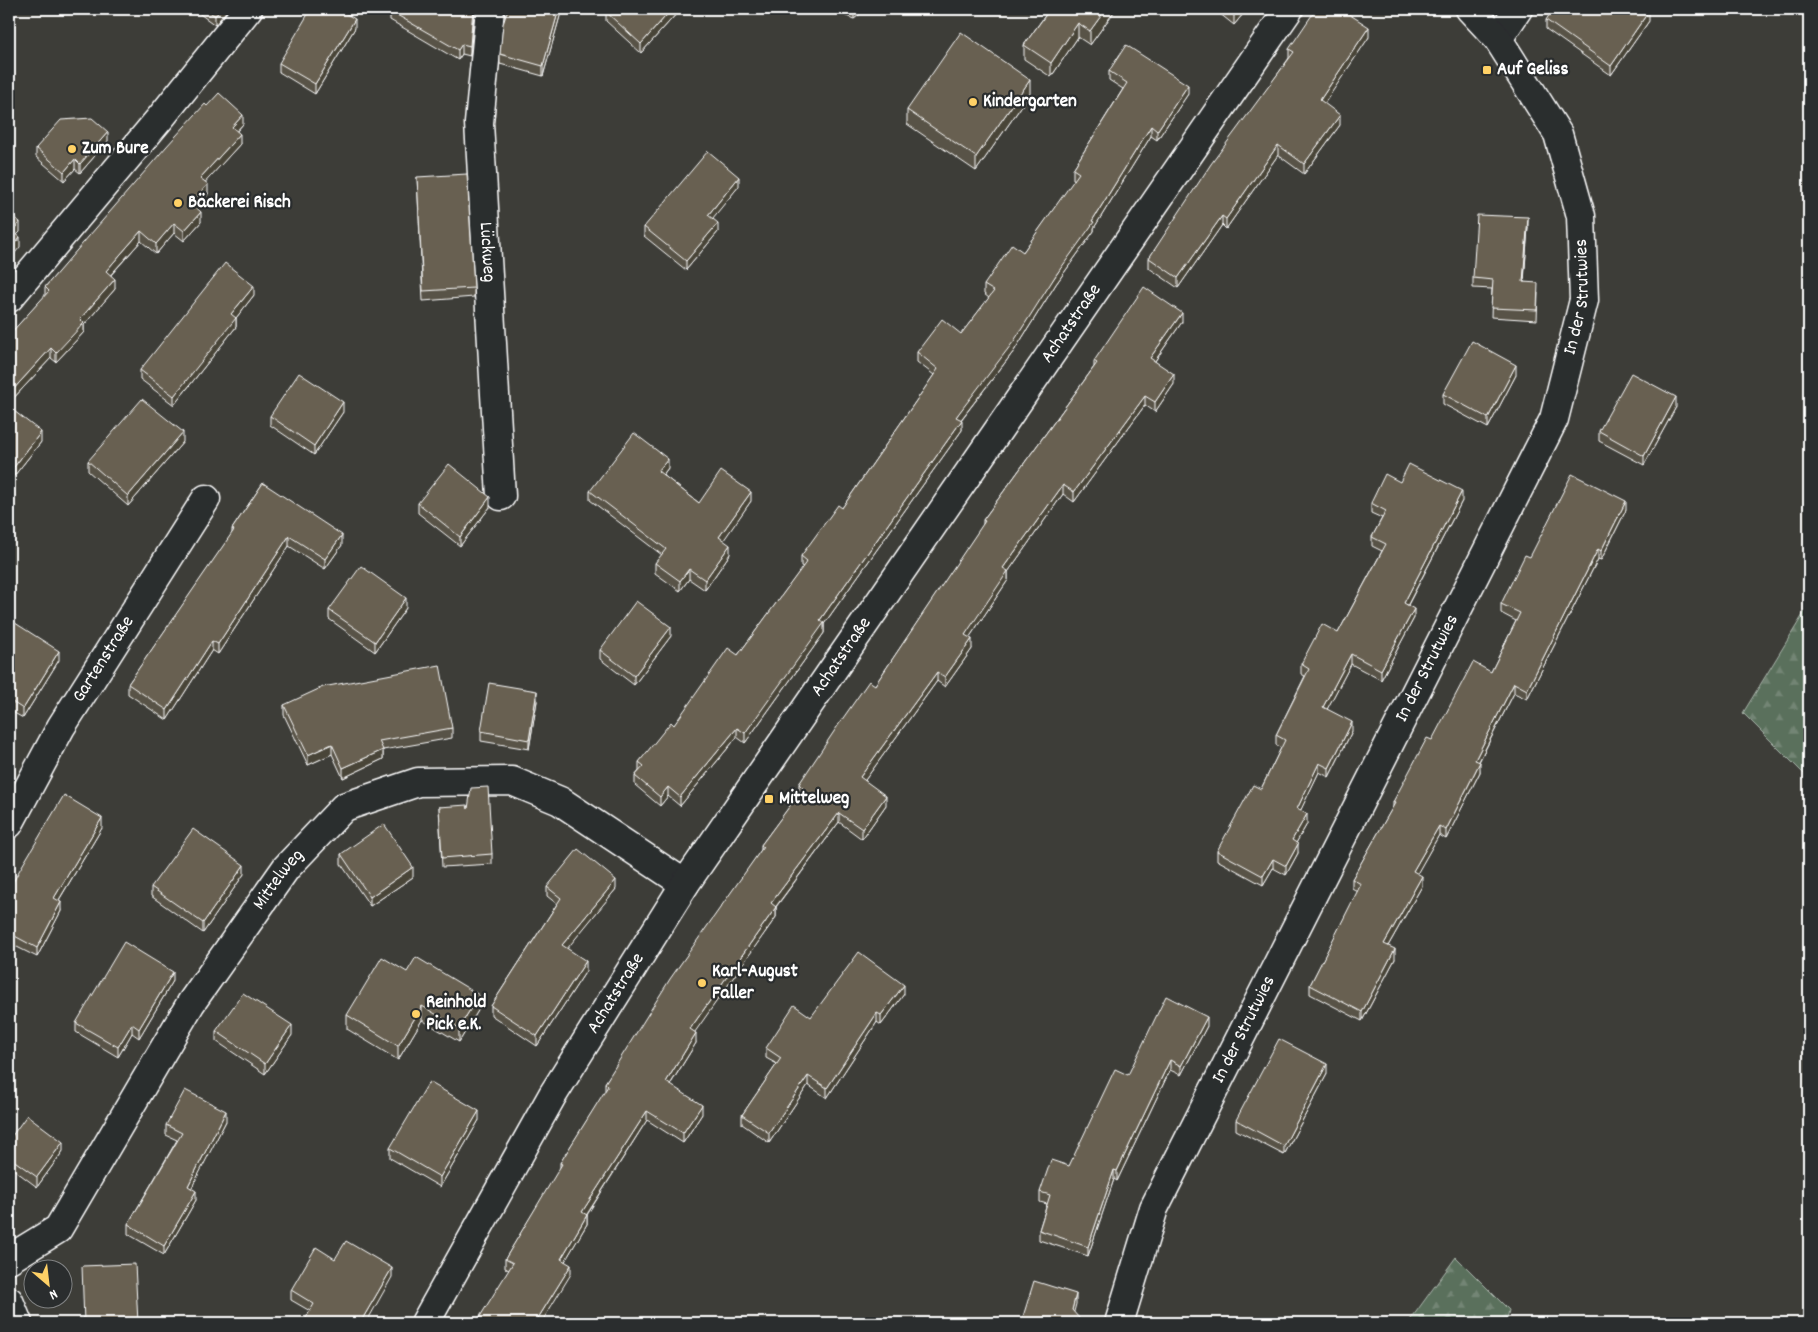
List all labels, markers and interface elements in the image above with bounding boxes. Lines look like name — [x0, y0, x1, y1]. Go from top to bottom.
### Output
place label: Auf Geliss — [1497, 57, 1569, 84]
marker: Auf Geliss — [1481, 64, 1493, 76]
place label: Kindergarten — [983, 89, 1077, 116]
marker: Kindergarten — [967, 96, 979, 108]
place label: Zum Bure — [82, 136, 149, 163]
marker: Zum Bure — [66, 143, 78, 155]
place label: Bäckerei Risch — [188, 190, 291, 217]
marker: Bäckerei Risch — [172, 197, 184, 209]
street label: Lückweg — [471, 221, 502, 283]
street label: In der Strutwies — [1557, 238, 1597, 358]
street label: Achatstraße — [1035, 279, 1109, 369]
street label: In der Strutwies — [1389, 610, 1466, 727]
street label: Gartenstraße — [66, 611, 142, 708]
street label: Achatstraße — [805, 612, 879, 702]
place label: Mittelweg — [779, 786, 849, 813]
marker: Mittelweg — [763, 793, 775, 805]
street label: Mittelweg — [247, 843, 311, 916]
street label: Achatstraße — [581, 948, 652, 1039]
place label: Karl-August Faller — [712, 959, 798, 1008]
street label: In der Strutwies — [1206, 971, 1283, 1088]
marker: Karl-August Faller — [696, 977, 708, 989]
place label: Reinhold Pick e.K. — [426, 990, 487, 1039]
marker: Reinhold Pick e.K. — [410, 1008, 422, 1020]
north arrow — [22, 1260, 72, 1310]
text: N — [45, 1283, 61, 1304]

